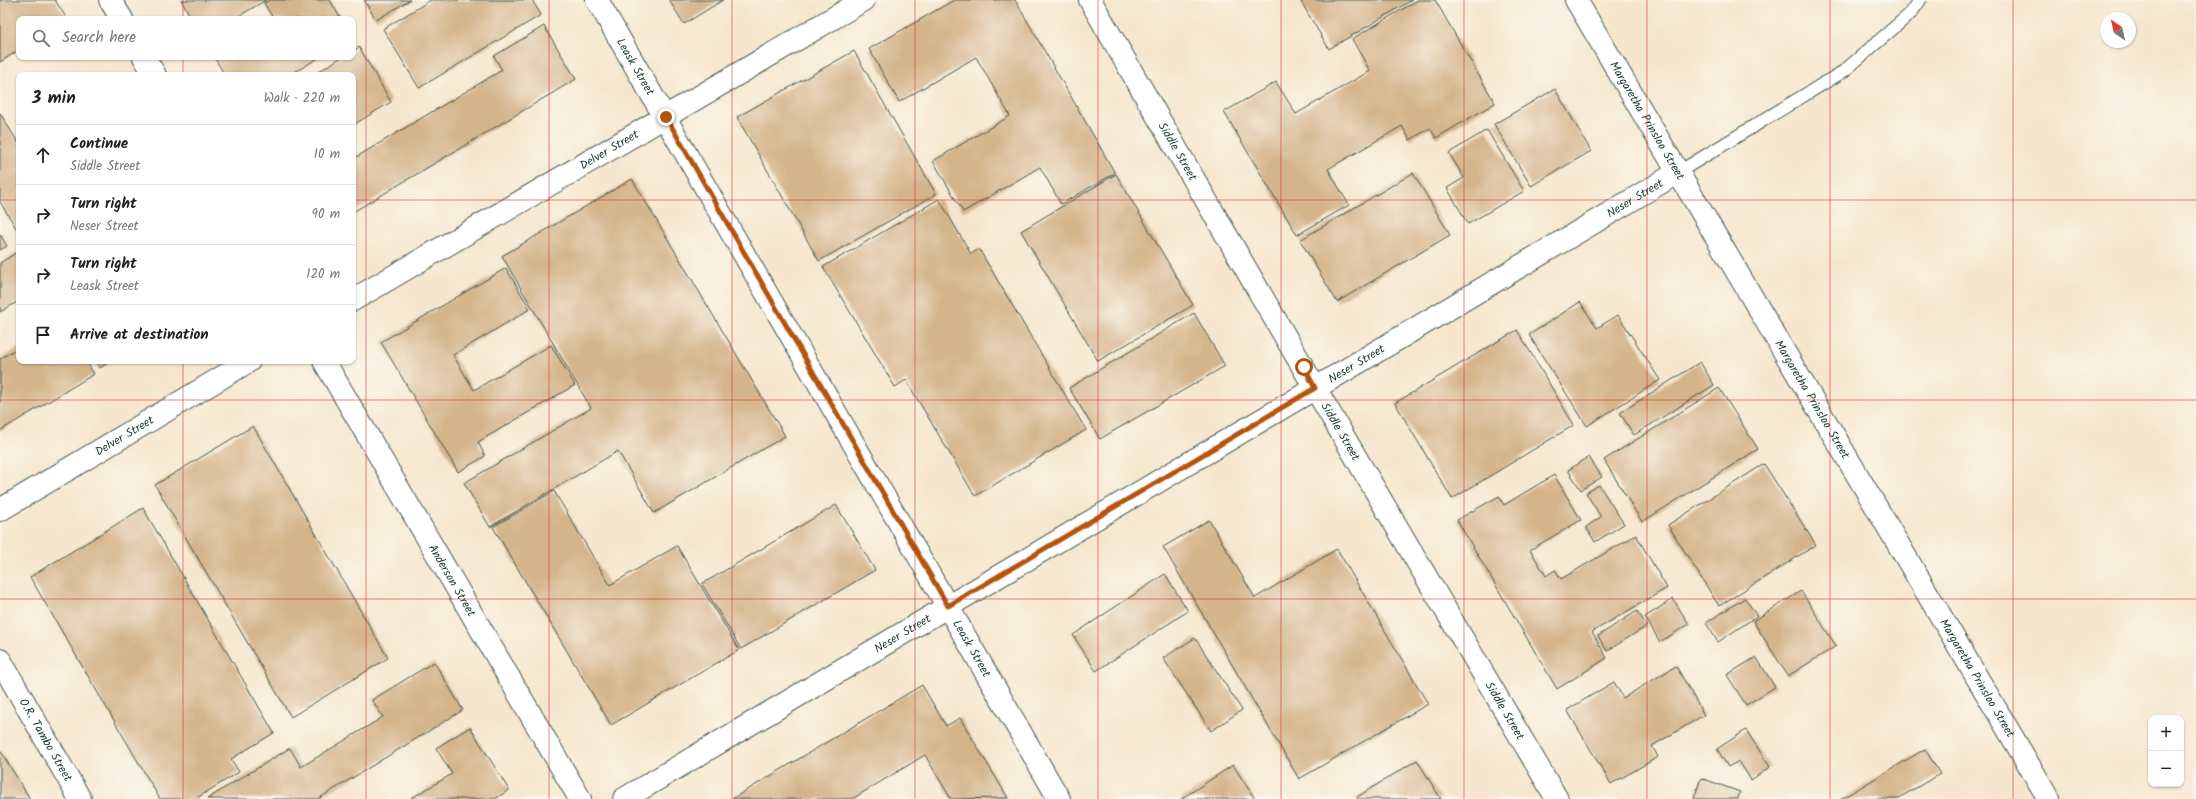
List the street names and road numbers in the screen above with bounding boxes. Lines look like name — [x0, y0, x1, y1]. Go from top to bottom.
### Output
street label: Leask Street — [611, 34, 660, 99]
street label: Margaretha Prinsloo Street — [1605, 57, 1690, 184]
street label: Siddle Street — [1153, 119, 1202, 185]
street label: Delver Street — [576, 125, 643, 175]
street label: Neser Street — [1603, 174, 1667, 222]
street label: Margaretha Prinsloo Street — [1770, 336, 1855, 463]
street label: Neser Street — [1324, 339, 1389, 388]
street label: Siddle Street — [1316, 399, 1365, 465]
street label: Delver Street — [91, 410, 158, 461]
street label: Anderson Street — [423, 540, 481, 621]
street label: Neser Street — [870, 609, 935, 658]
street label: Margaretha Prinsloo Street — [1935, 615, 2020, 741]
street label: Leask Street — [948, 616, 996, 681]
street label: Siddle Street — [1480, 678, 1530, 744]
street label: O.R. Tambo Street — [14, 694, 78, 785]

